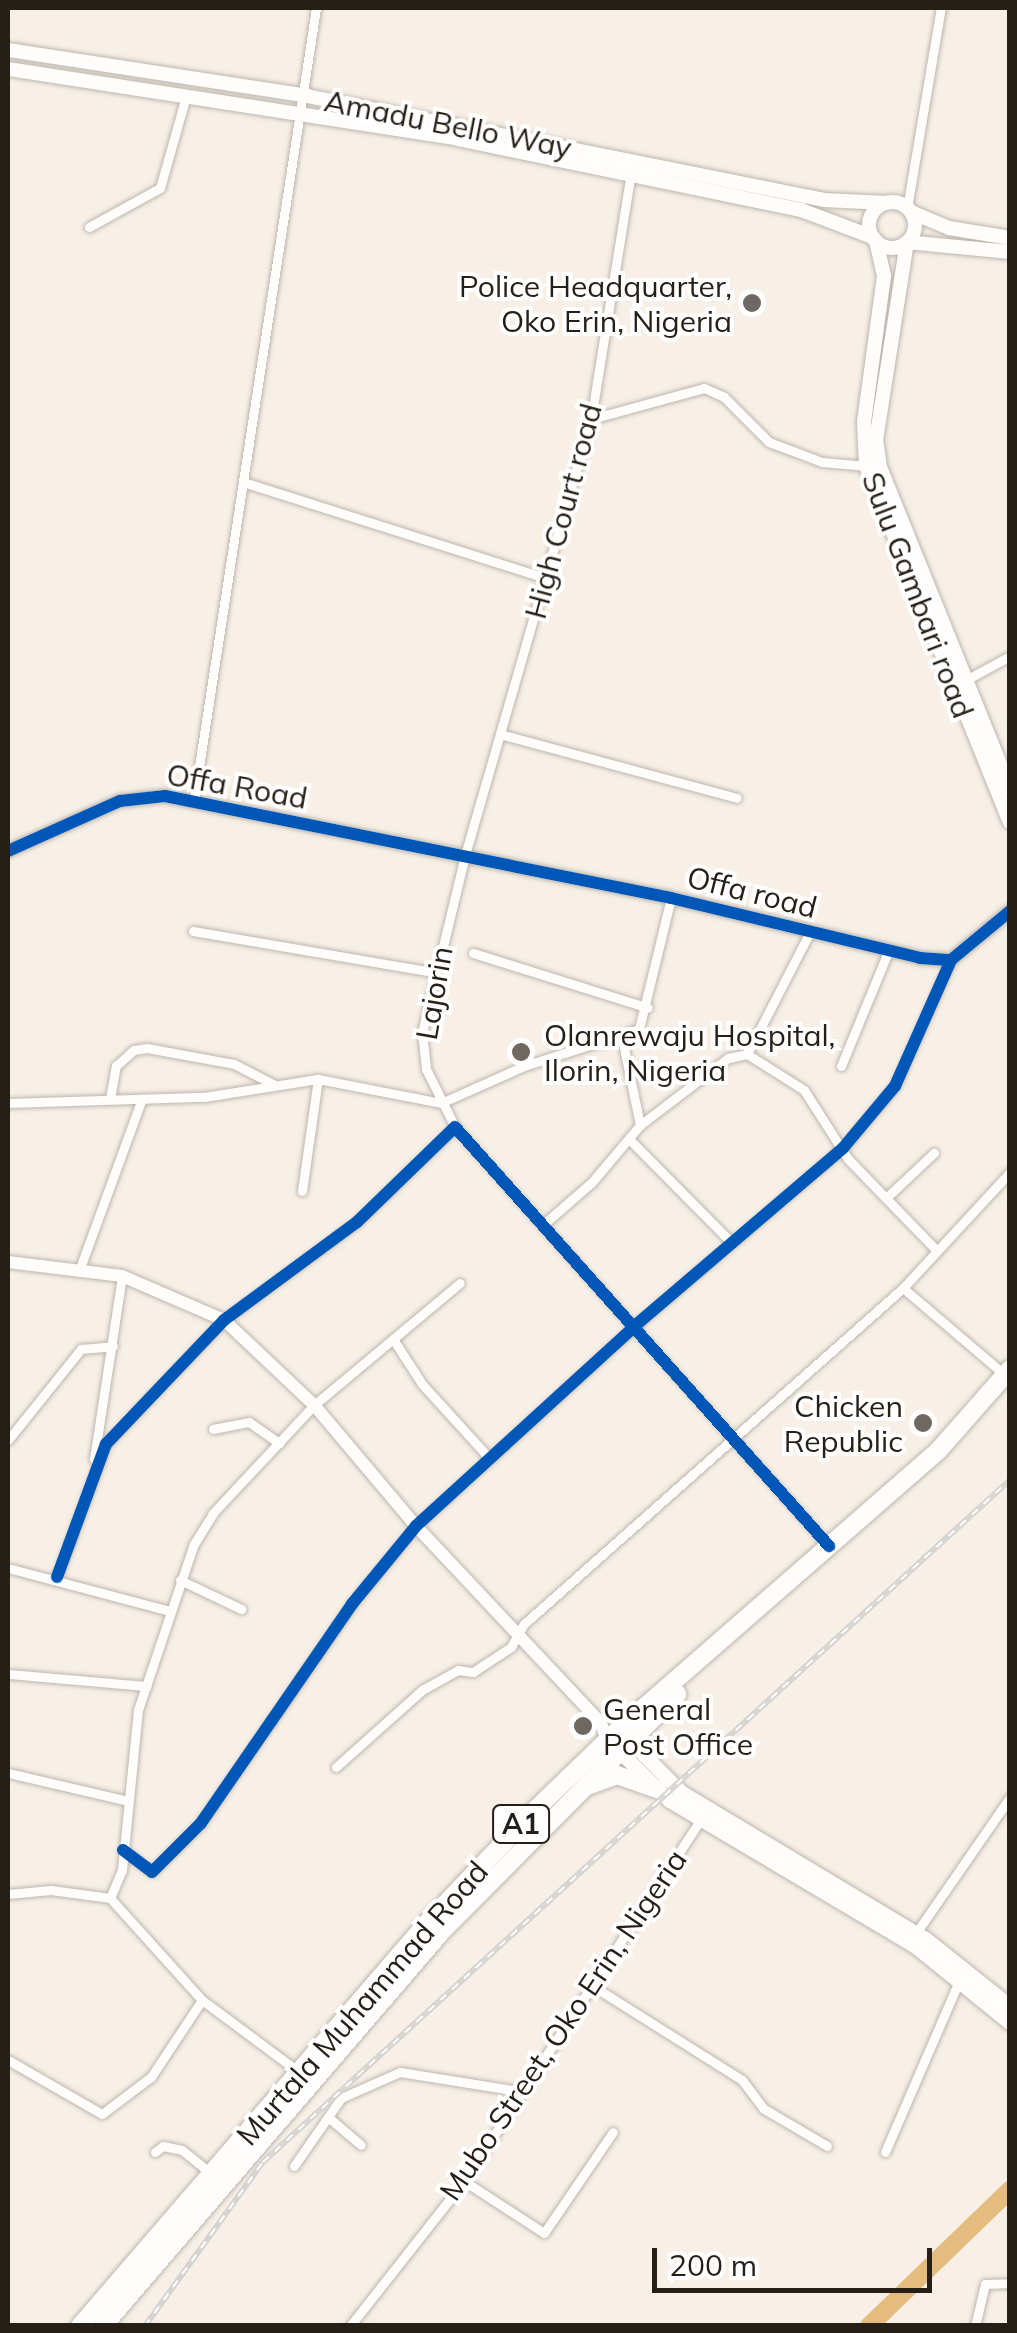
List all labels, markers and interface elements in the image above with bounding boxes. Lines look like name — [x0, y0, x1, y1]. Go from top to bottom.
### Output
street label: Amadu Bello Way — [321, 82, 575, 166]
place label: Police Headquarter, Oko Erin, Nigeria — [459, 268, 732, 338]
marker: Police Headquarter, Oko Erin, Nigeria — [741, 292, 763, 314]
street label: High Court road — [517, 399, 609, 623]
street label: Sulu Gambari road — [855, 467, 981, 723]
street label: Offa Road — [164, 756, 310, 816]
street label: Offa road — [683, 859, 821, 925]
street label: Lajorin — [408, 943, 460, 1043]
place label: Olanrewaju Hospital, Ilorin, Nigeria — [544, 1017, 835, 1088]
marker: Olanrewaju Hospital, Ilorin, Nigeria — [508, 1039, 534, 1065]
place label: Chicken Republic — [784, 1388, 903, 1458]
marker: Chicken Republic — [912, 1412, 934, 1434]
place label: General Post Office — [603, 1691, 753, 1762]
marker: General Post Office — [572, 1715, 594, 1737]
road number: A1 — [491, 1801, 551, 1847]
street label: Mubo Street, Oko Erin, Nigeria — [432, 1843, 694, 2207]
street label: Murtala Muhammad Road — [229, 1853, 495, 2153]
scale bar — [657, 2228, 937, 2290]
text: 200 m — [669, 2246, 757, 2284]

